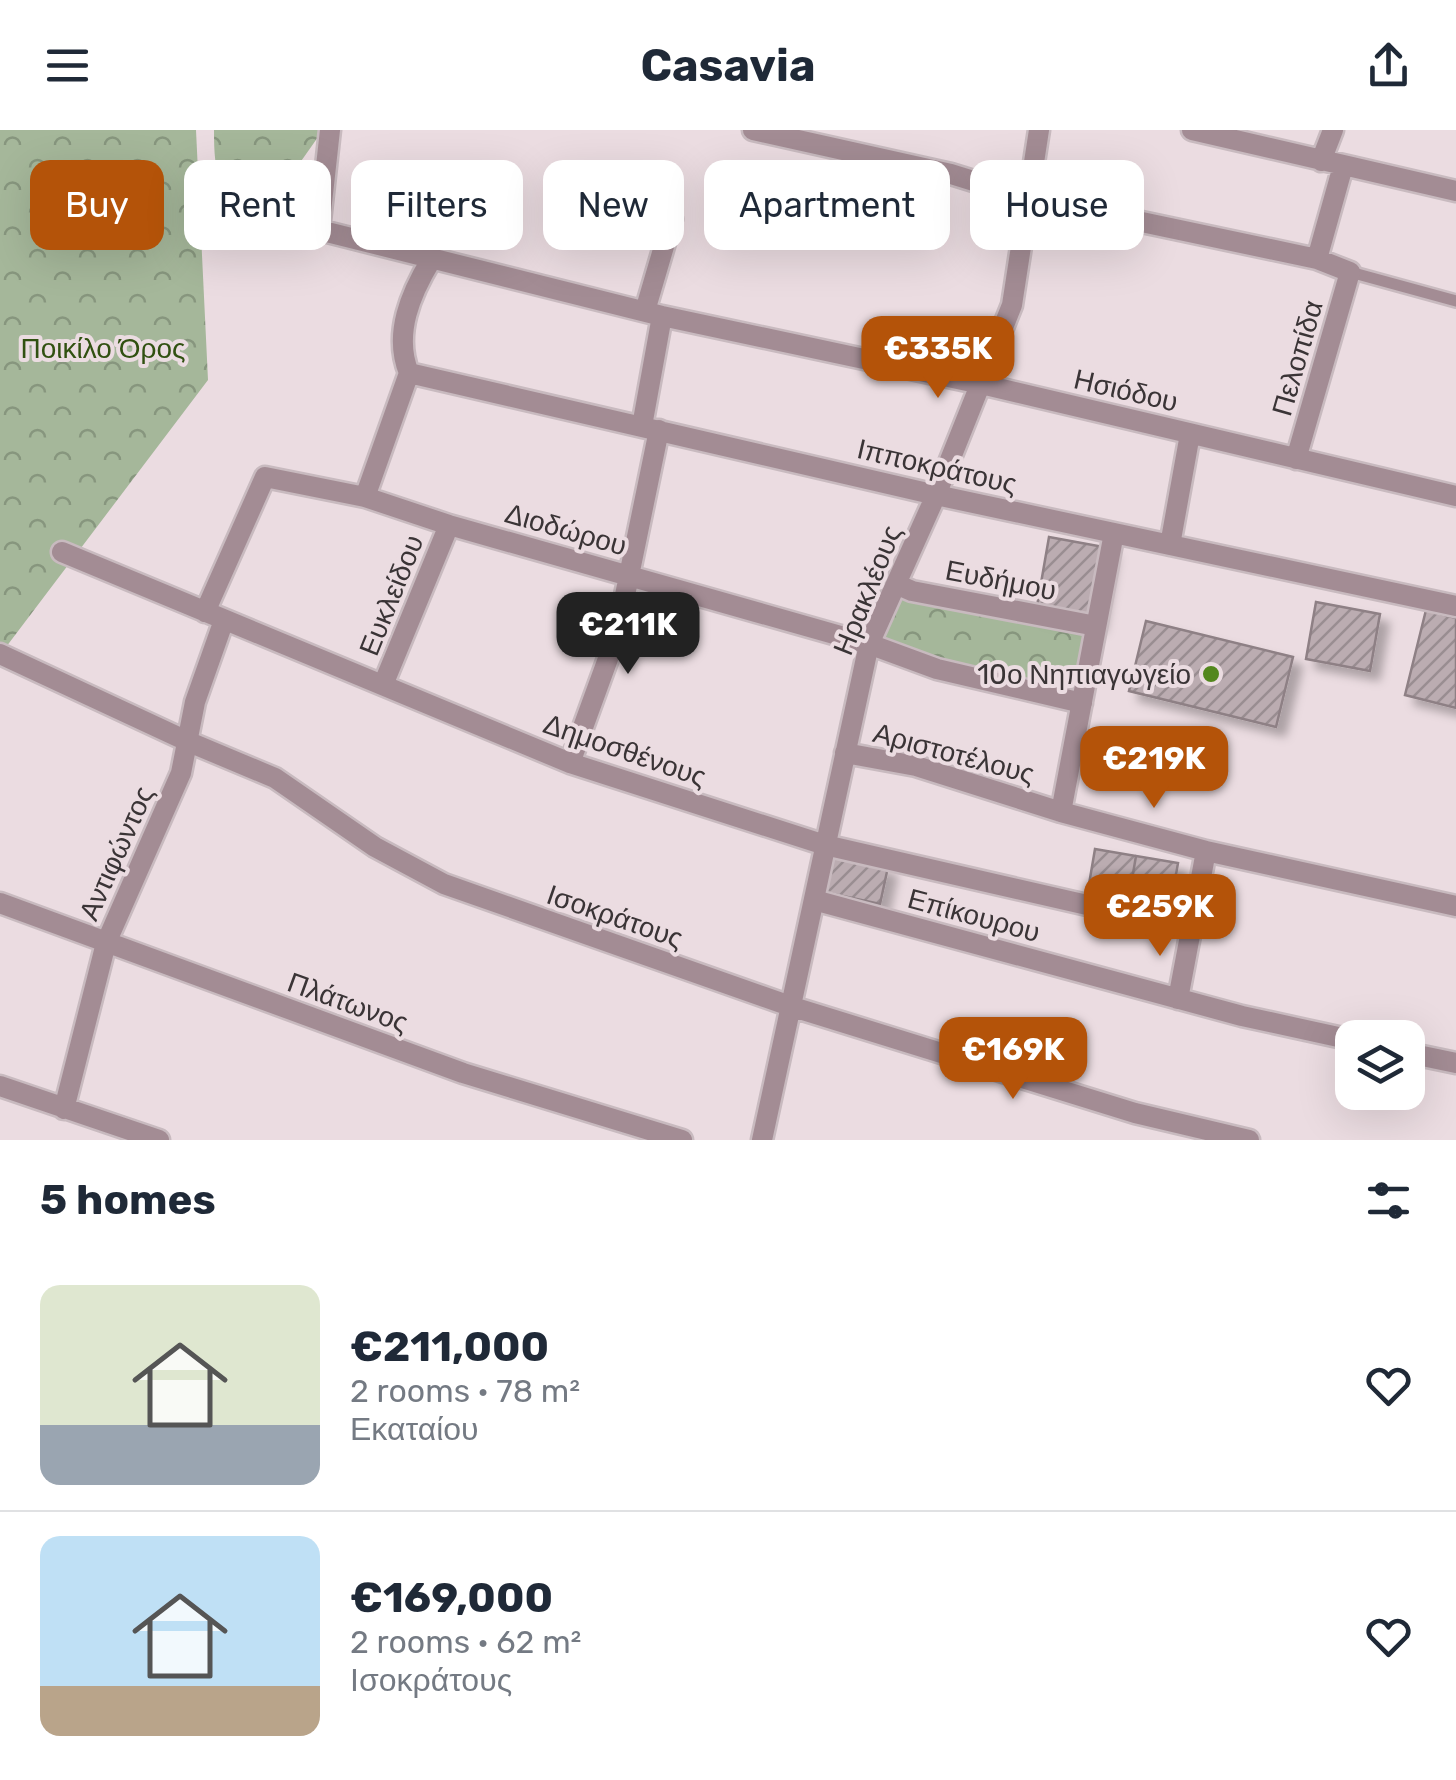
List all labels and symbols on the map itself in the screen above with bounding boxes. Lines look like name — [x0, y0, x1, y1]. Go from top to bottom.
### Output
street label: Πελοπίδα — [1265, 296, 1330, 420]
pin: €335K — [868, 316, 1008, 401]
park label: Ποικίλο Όρος — [21, 332, 185, 365]
street label: Ησιόδου — [1071, 363, 1181, 418]
street label: Ιπποκράτους — [854, 432, 1020, 501]
street label: Διοδώρου — [501, 496, 630, 563]
street label: Ηρακλέους — [826, 520, 908, 660]
street label: Ευκλείδου — [352, 530, 431, 660]
street label: Ευδήμου — [943, 554, 1059, 607]
pin: €211K — [558, 592, 698, 677]
place label: 10ο Νηπιαγωγείο — [977, 658, 1191, 691]
marker: 10ο Νηπιαγωγείο — [1200, 663, 1222, 685]
street label: Δημοσθένους — [539, 707, 710, 794]
street label: Αριστοτέλους — [870, 716, 1038, 791]
pin: €219K — [1084, 726, 1224, 811]
street label: Αντιφώντος — [72, 781, 161, 925]
pin: €259K — [1090, 874, 1230, 959]
street label: Ισοκράτους — [542, 878, 687, 955]
street label: Επίκουρου — [904, 882, 1044, 949]
street label: Πλάτωνος — [283, 965, 412, 1039]
pin: €169K — [943, 1017, 1083, 1102]

